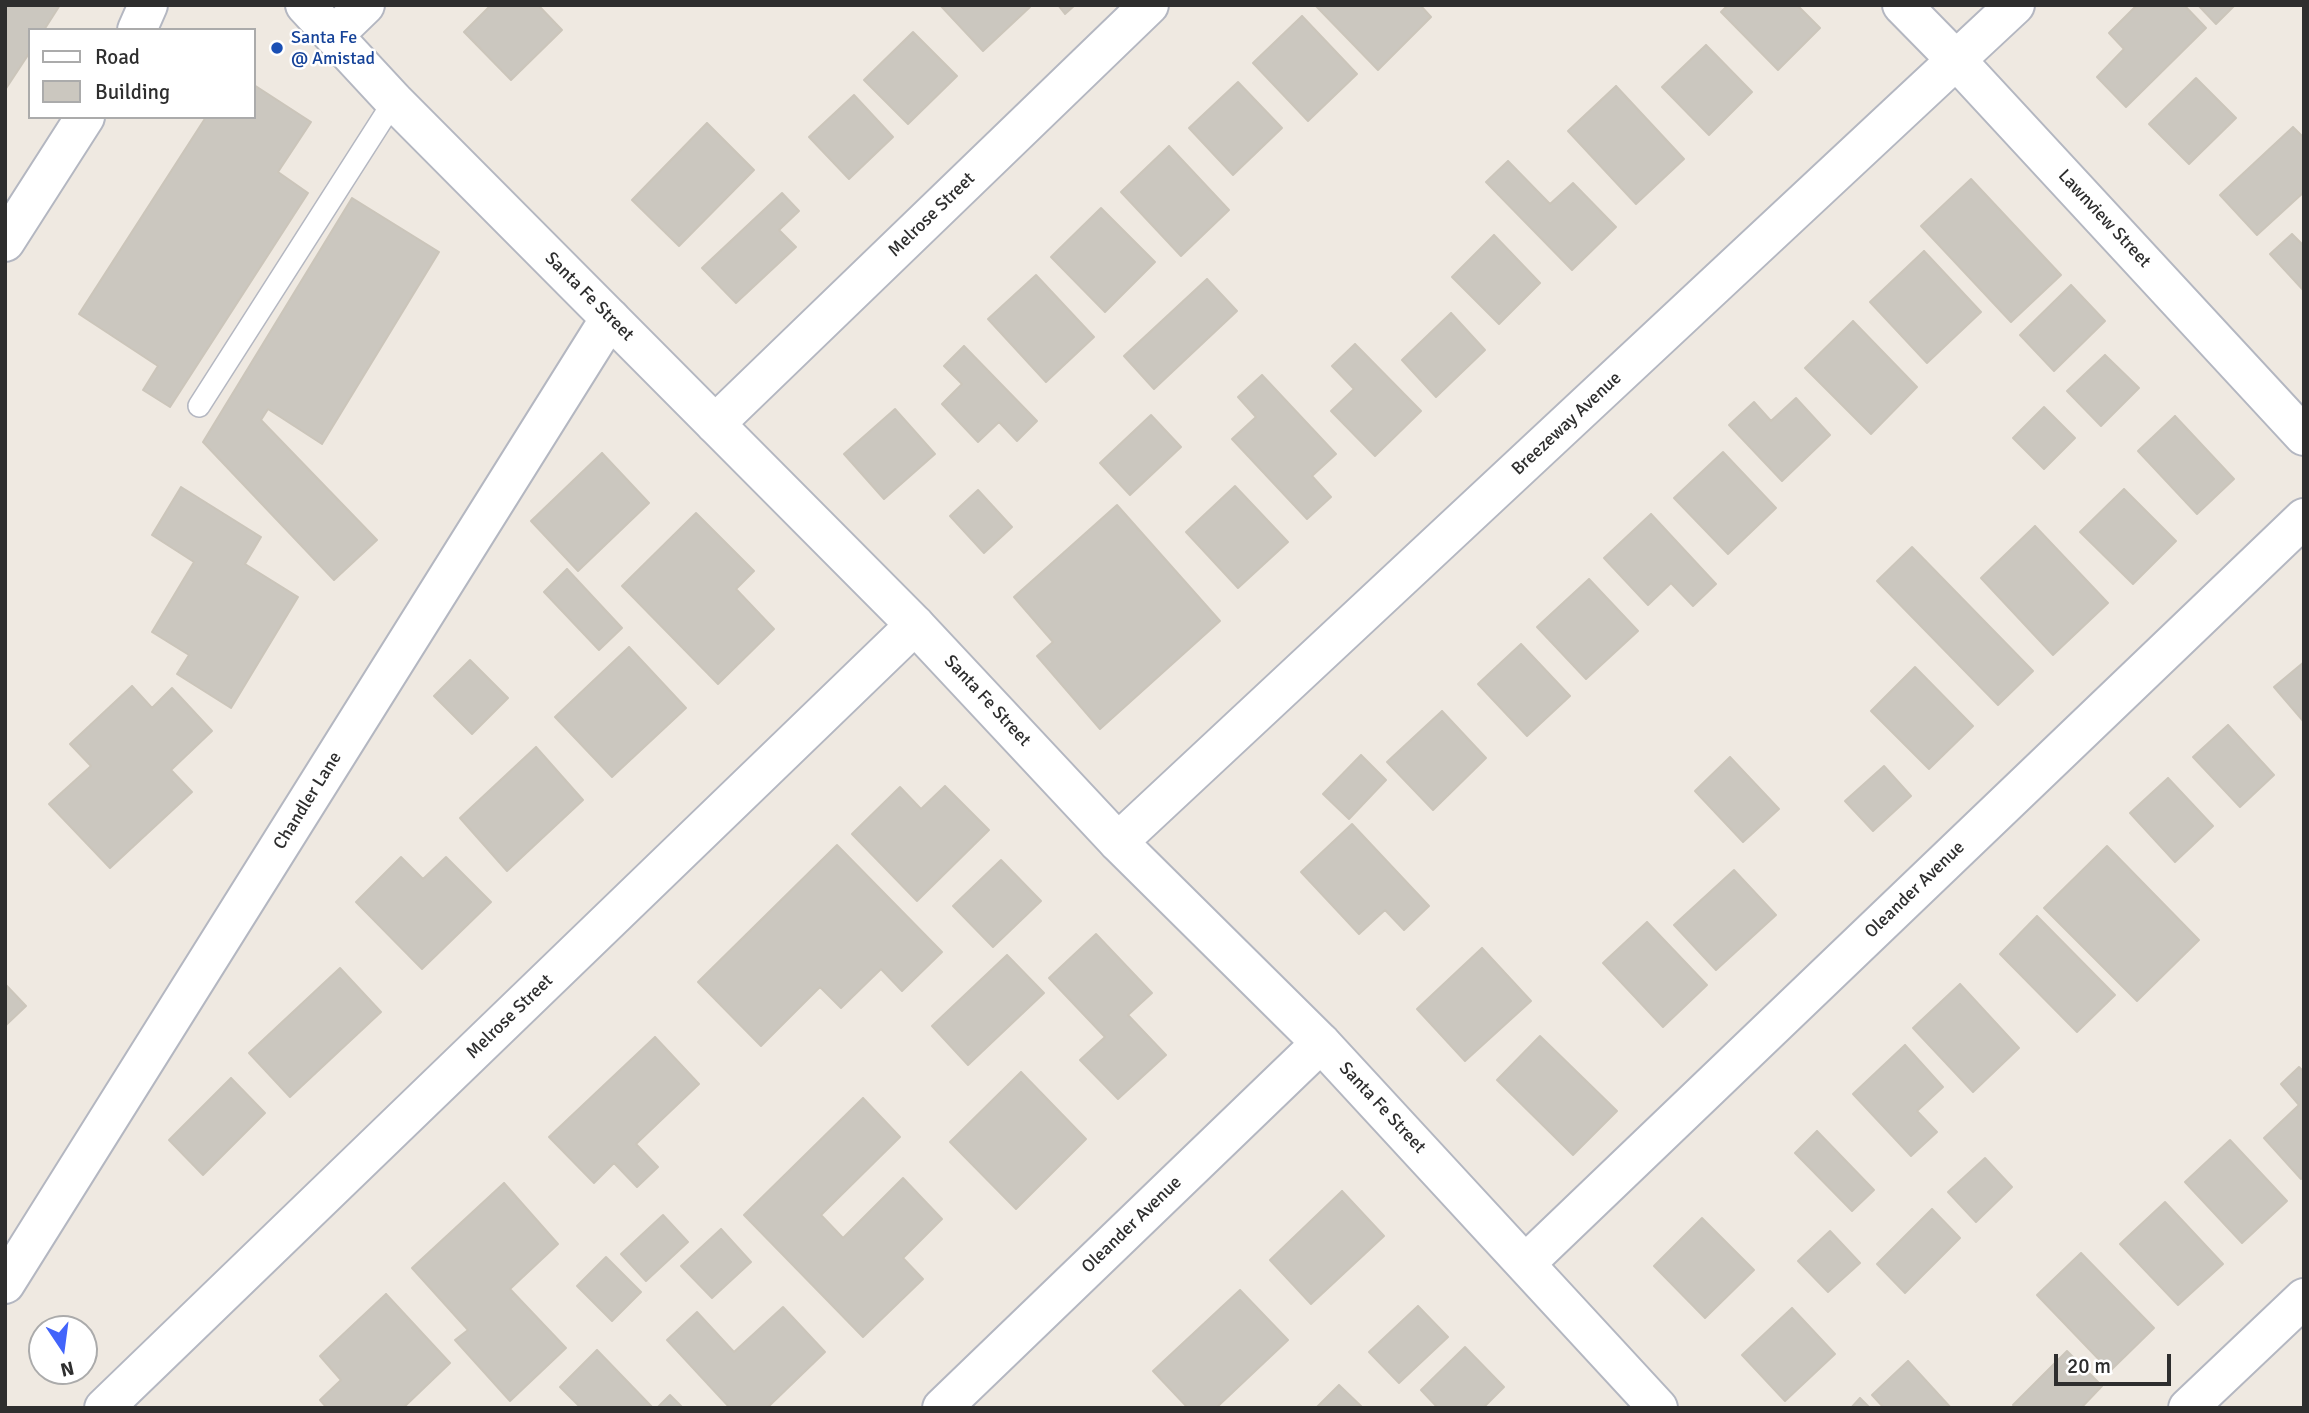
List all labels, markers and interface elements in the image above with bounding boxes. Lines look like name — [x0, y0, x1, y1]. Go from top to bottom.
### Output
place label: Santa Fe @ Amistad — [291, 27, 375, 70]
legend — [28, 28, 256, 119]
marker: Santa Fe @ Amistad — [269, 40, 285, 56]
text: Road — [95, 44, 140, 70]
text: Building — [95, 79, 170, 105]
street label: Lawnview Street — [2053, 165, 2155, 273]
street label: Melrose Street — [884, 168, 980, 262]
street label: Santa Fe Street — [540, 248, 638, 346]
street label: Breezeway Avenue — [1508, 368, 1626, 480]
street label: Santa Fe Street — [939, 651, 1035, 751]
street label: Chandler Lane — [269, 748, 347, 854]
street label: Oleander Avenue — [1861, 837, 1969, 943]
street label: Melrose Street — [462, 970, 558, 1064]
street label: Santa Fe Street — [1334, 1058, 1430, 1158]
street label: Oleander Avenue — [1078, 1172, 1186, 1278]
north arrow — [28, 1315, 98, 1385]
scale bar — [2057, 1340, 2174, 1384]
text: 20 m — [2067, 1353, 2111, 1379]
text: N — [58, 1355, 76, 1382]

